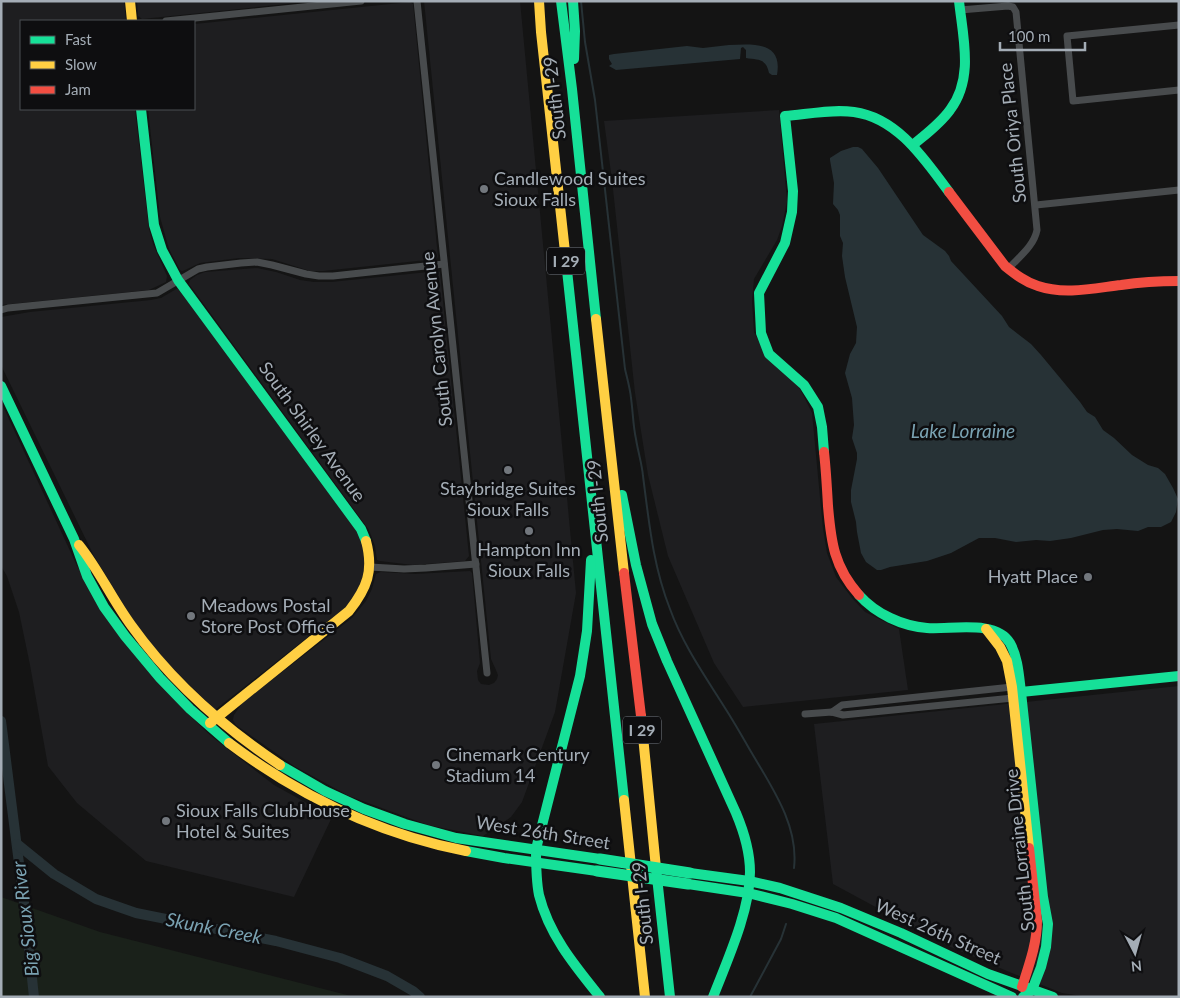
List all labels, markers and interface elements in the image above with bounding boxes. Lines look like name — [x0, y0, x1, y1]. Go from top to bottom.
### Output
legend — [20, 20, 195, 110]
scale bar — [1000, 20, 1085, 52]
text: 100 m — [1008, 27, 1050, 45]
text: Fast — [65, 30, 92, 48]
text: Slow — [65, 55, 97, 73]
street label: South I-29 — [538, 55, 570, 141]
street label: South Oriya Place — [994, 62, 1030, 204]
text: Jam — [65, 80, 91, 98]
place label: Candlewood Suites Sioux Falls — [494, 167, 646, 210]
marker: Candlewood Suites Sioux Falls — [478, 183, 490, 195]
road number: I 29 — [547, 248, 585, 274]
street label: South Carolyn Avenue — [416, 251, 456, 428]
street label: South Shirley Avenue — [255, 357, 371, 506]
water label: Lake Lorraine — [911, 419, 1015, 442]
street label: South I-29 — [582, 458, 612, 544]
marker: Staybridge Suites Sioux Falls — [502, 464, 514, 476]
place label: Staybridge Suites Sioux Falls — [440, 477, 576, 520]
marker: Hampton Inn Sioux Falls — [523, 525, 535, 537]
place label: Hampton Inn Sioux Falls — [477, 538, 581, 581]
place label: Hyatt Place — [988, 565, 1078, 587]
marker: Hyatt Place — [1082, 571, 1094, 583]
place label: Meadows Postal Store Post Office — [201, 594, 335, 637]
marker: Meadows Postal Store Post Office — [185, 610, 197, 622]
road number: I 29 — [623, 716, 661, 744]
place label: Cinemark Century Stadium 14 — [446, 743, 590, 786]
marker: Cinemark Century Stadium 14 — [430, 759, 442, 771]
street label: South Lorraine Drive — [1000, 768, 1038, 932]
place label: Sioux Falls ClubHouse Hotel & Suites — [176, 799, 350, 842]
street label: West 26th Street — [475, 811, 612, 854]
marker: Sioux Falls ClubHouse Hotel & Suites — [160, 815, 172, 827]
water label: Big Sioux River — [6, 860, 43, 978]
street label: South I-29 — [627, 860, 657, 946]
street label: West 26th Street — [872, 894, 1005, 969]
water label: Skunk Creek — [164, 907, 265, 948]
north arrow — [1110, 928, 1160, 978]
text: N — [1130, 957, 1143, 975]

